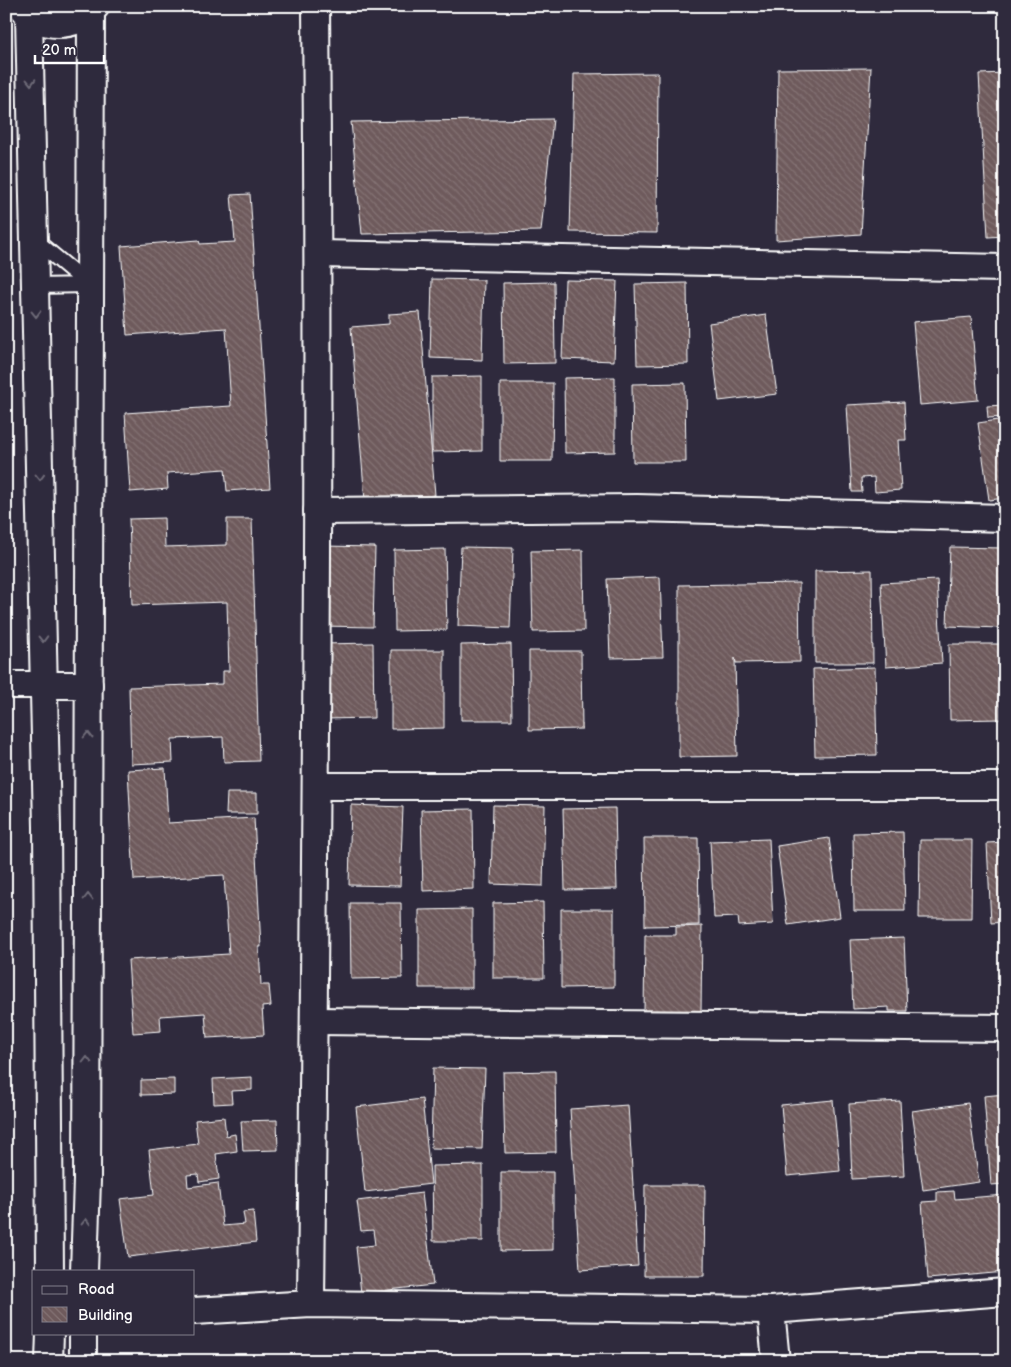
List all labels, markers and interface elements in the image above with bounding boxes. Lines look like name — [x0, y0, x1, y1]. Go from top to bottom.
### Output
scale bar — [35, 32, 104, 64]
text: 20 m — [42, 41, 76, 60]
one-way arrow — [26, 78, 36, 86]
one-way arrow — [31, 310, 41, 318]
one-way arrow — [35, 473, 45, 481]
one-way arrow — [38, 635, 49, 643]
one-way arrow — [83, 730, 94, 738]
one-way arrow — [83, 893, 93, 900]
one-way arrow — [82, 1055, 92, 1063]
one-way arrow — [81, 1218, 91, 1226]
legend — [32, 1270, 195, 1334]
text: Road — [78, 1280, 114, 1299]
text: Building — [78, 1306, 133, 1325]

